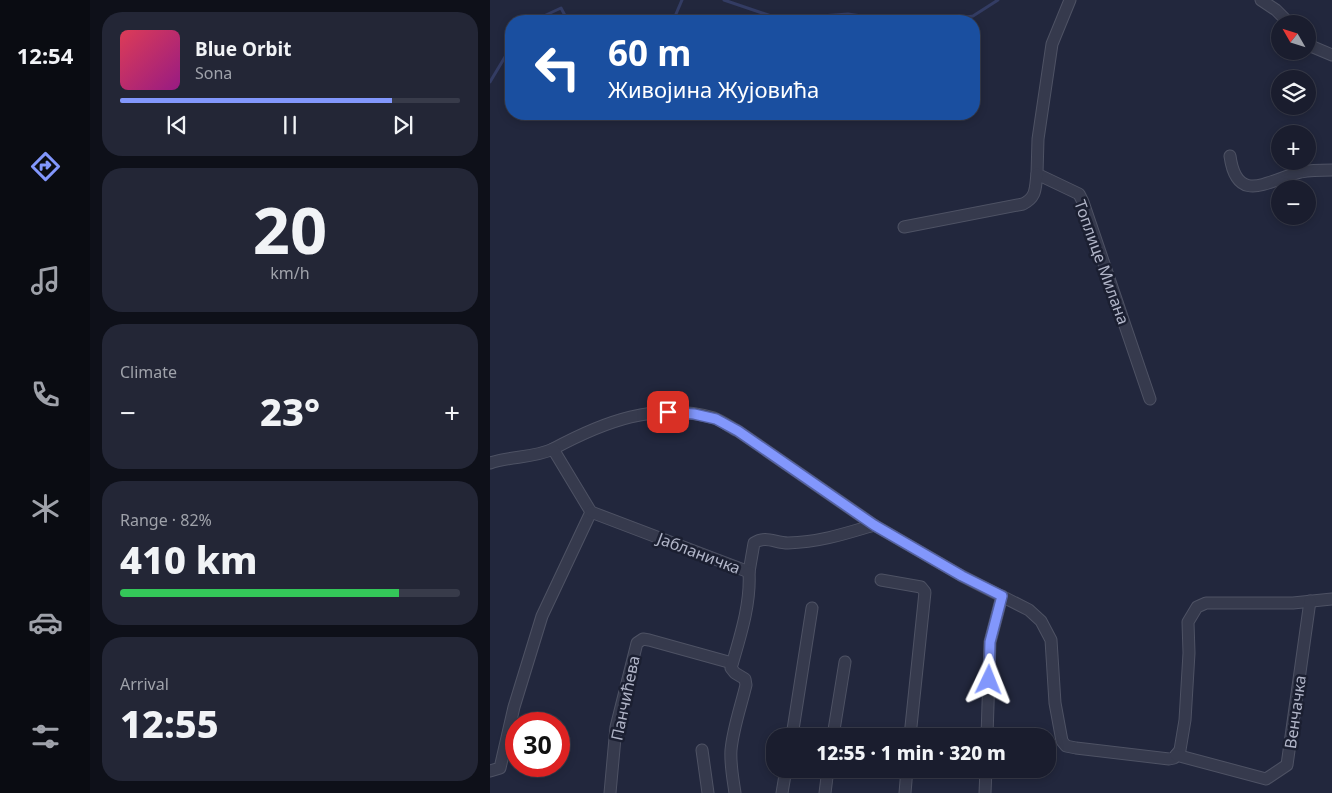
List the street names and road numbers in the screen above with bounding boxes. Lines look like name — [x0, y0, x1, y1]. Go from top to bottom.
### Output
street label: Топлице Милана — [1069, 197, 1135, 327]
street label: Јабланичка — [652, 526, 744, 579]
street label: Панчићева — [605, 653, 645, 743]
street label: Венчачка — [1279, 674, 1311, 750]

